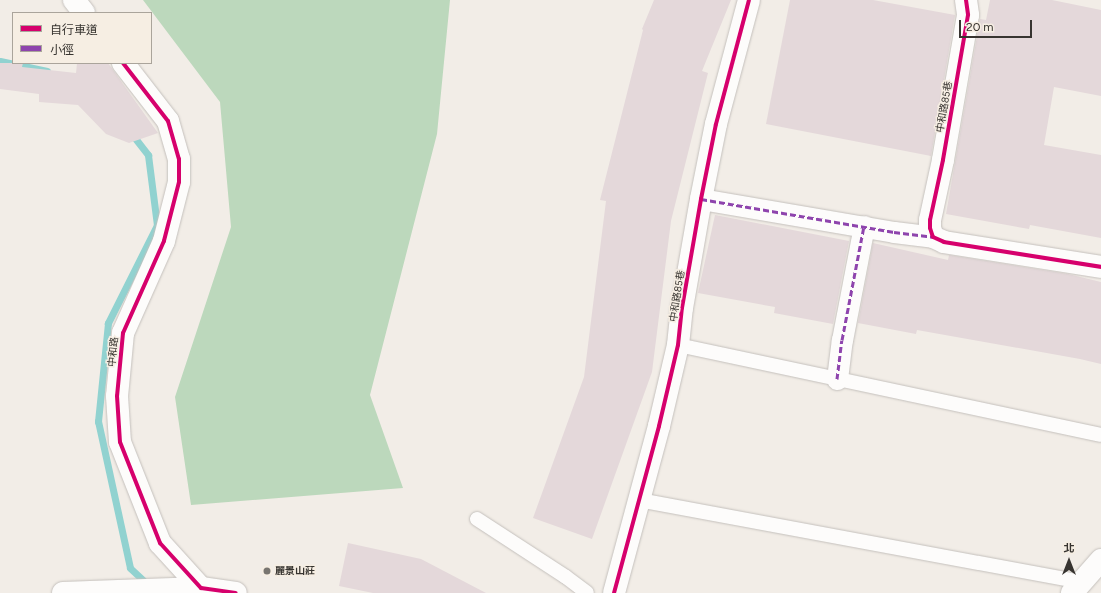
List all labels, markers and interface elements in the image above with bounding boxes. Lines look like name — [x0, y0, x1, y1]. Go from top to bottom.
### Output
legend — [12, 12, 152, 64]
scale bar — [961, 12, 1034, 38]
text: 20 m — [966, 20, 994, 34]
text: 自行車道 — [50, 23, 98, 37]
text: 小徑 — [50, 43, 74, 57]
street label: 中和路85巷 — [934, 80, 954, 134]
street label: 中和路85巷 — [667, 269, 687, 323]
street label: 中和路 — [105, 336, 121, 368]
north arrow — [1049, 541, 1089, 581]
text: 北 — [1064, 542, 1075, 555]
place label: 麗景山莊 — [275, 565, 315, 577]
marker: 麗景山莊 — [262, 566, 272, 576]

